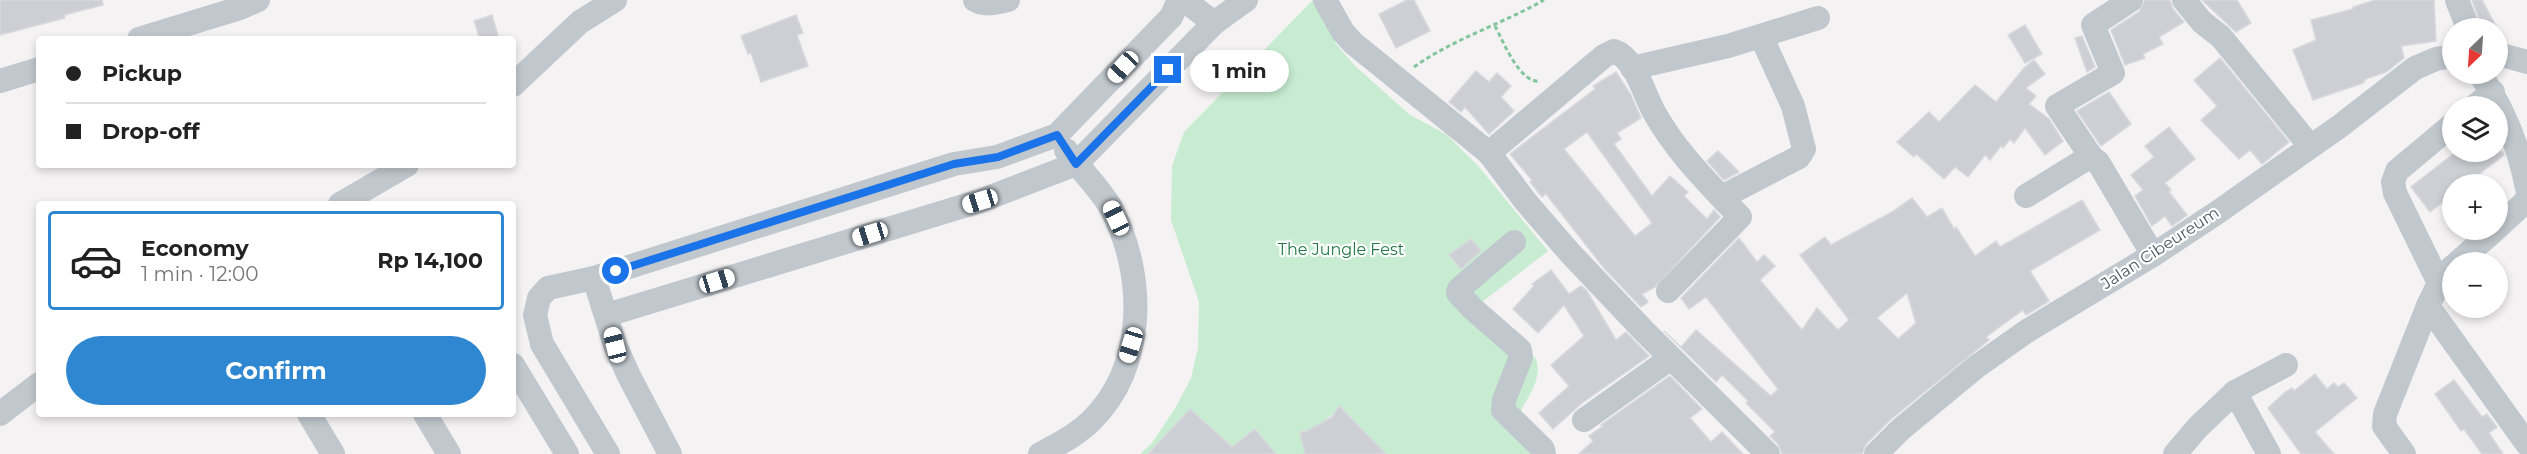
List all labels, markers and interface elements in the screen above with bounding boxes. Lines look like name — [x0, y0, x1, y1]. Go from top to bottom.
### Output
north arrow — [2442, 18, 2508, 84]
map controls — [2442, 18, 2508, 318]
car — [1104, 48, 1142, 86]
callout: 1 min — [1189, 49, 1288, 91]
route end — [1154, 56, 1181, 83]
text: 1 min — [1212, 59, 1267, 83]
text: Pickup — [102, 60, 182, 87]
button: layers — [2442, 96, 2508, 162]
text: Drop-off — [102, 118, 200, 145]
button: + — [2442, 174, 2508, 240]
car — [960, 187, 1000, 215]
car — [1100, 198, 1132, 238]
street label: Jalan Cibeureum — [2097, 203, 2223, 294]
car — [850, 220, 890, 248]
icon: car — [69, 234, 123, 288]
text: Economy — [141, 235, 249, 262]
park label: The Jungle Fest — [1278, 240, 1405, 259]
text: Rp 14,100 — [377, 247, 483, 274]
button: − — [2442, 252, 2508, 318]
route start — [602, 257, 629, 284]
text: 1 min · 12:00 — [141, 262, 258, 286]
car — [697, 267, 737, 295]
car — [602, 325, 628, 365]
car — [1117, 325, 1145, 365]
button: Confirm — [66, 336, 486, 405]

